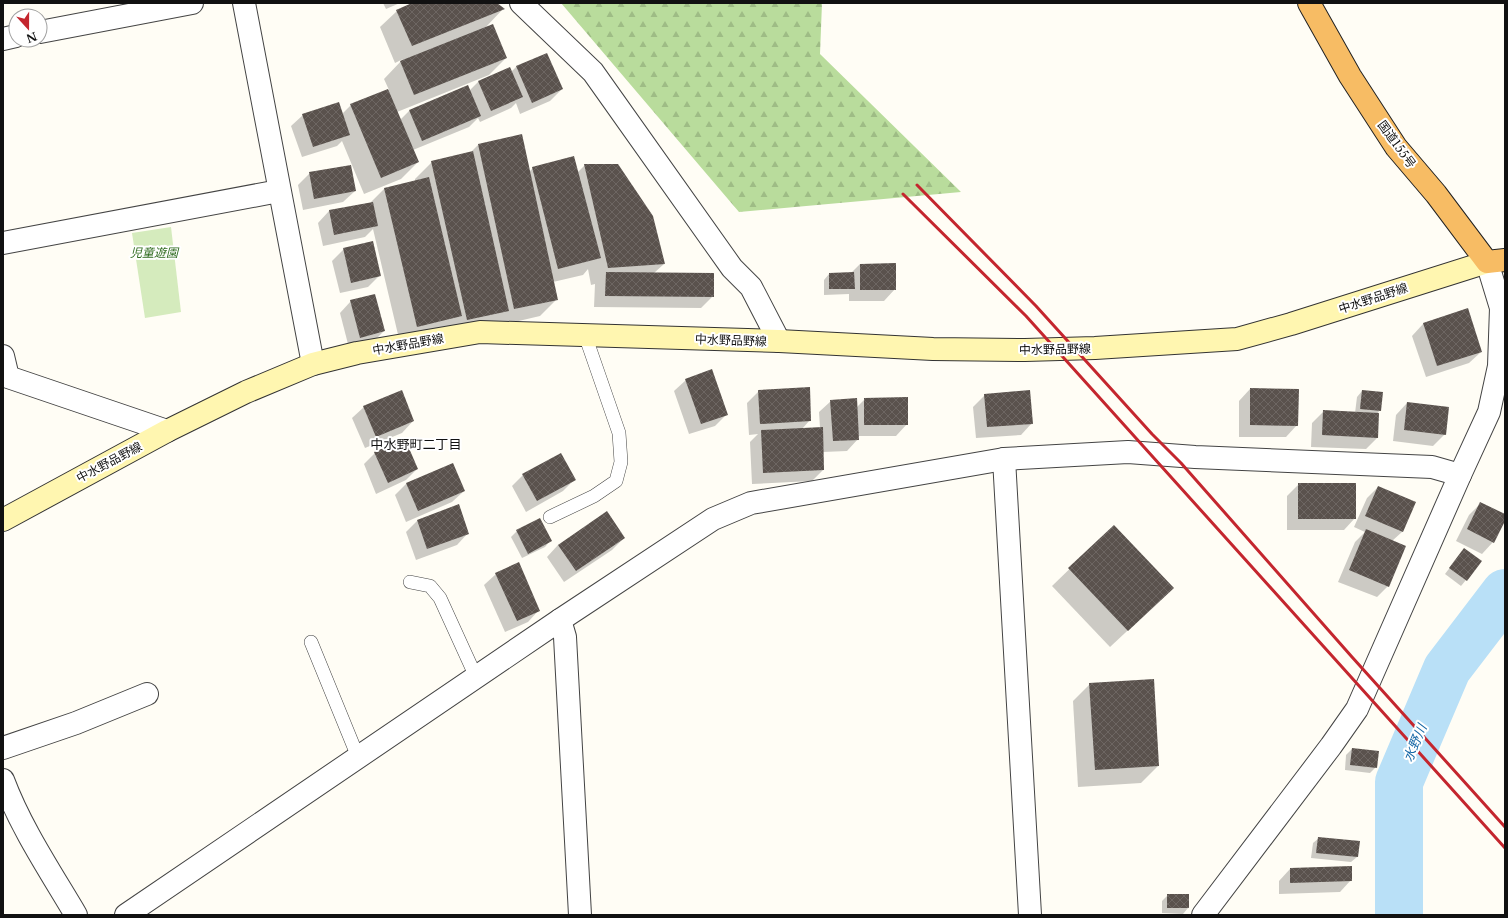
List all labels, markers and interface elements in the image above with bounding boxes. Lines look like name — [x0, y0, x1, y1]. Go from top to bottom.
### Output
north arrow — [8, 8, 48, 48]
text: N — [24, 29, 39, 46]
street label: 国道155号 — [1375, 117, 1419, 171]
park label: 児童遊園 — [130, 245, 180, 260]
street label: 中水野品野線 — [1336, 280, 1410, 316]
street label: 中水野品野線 — [371, 330, 445, 358]
street label: 中水野品野線 — [695, 331, 767, 349]
street label: 中水野品野線 — [1019, 341, 1091, 357]
district label: 中水野町二丁目 — [370, 436, 462, 453]
street label: 中水野品野線 — [74, 438, 144, 486]
water label: 水野川 — [1400, 720, 1431, 764]

